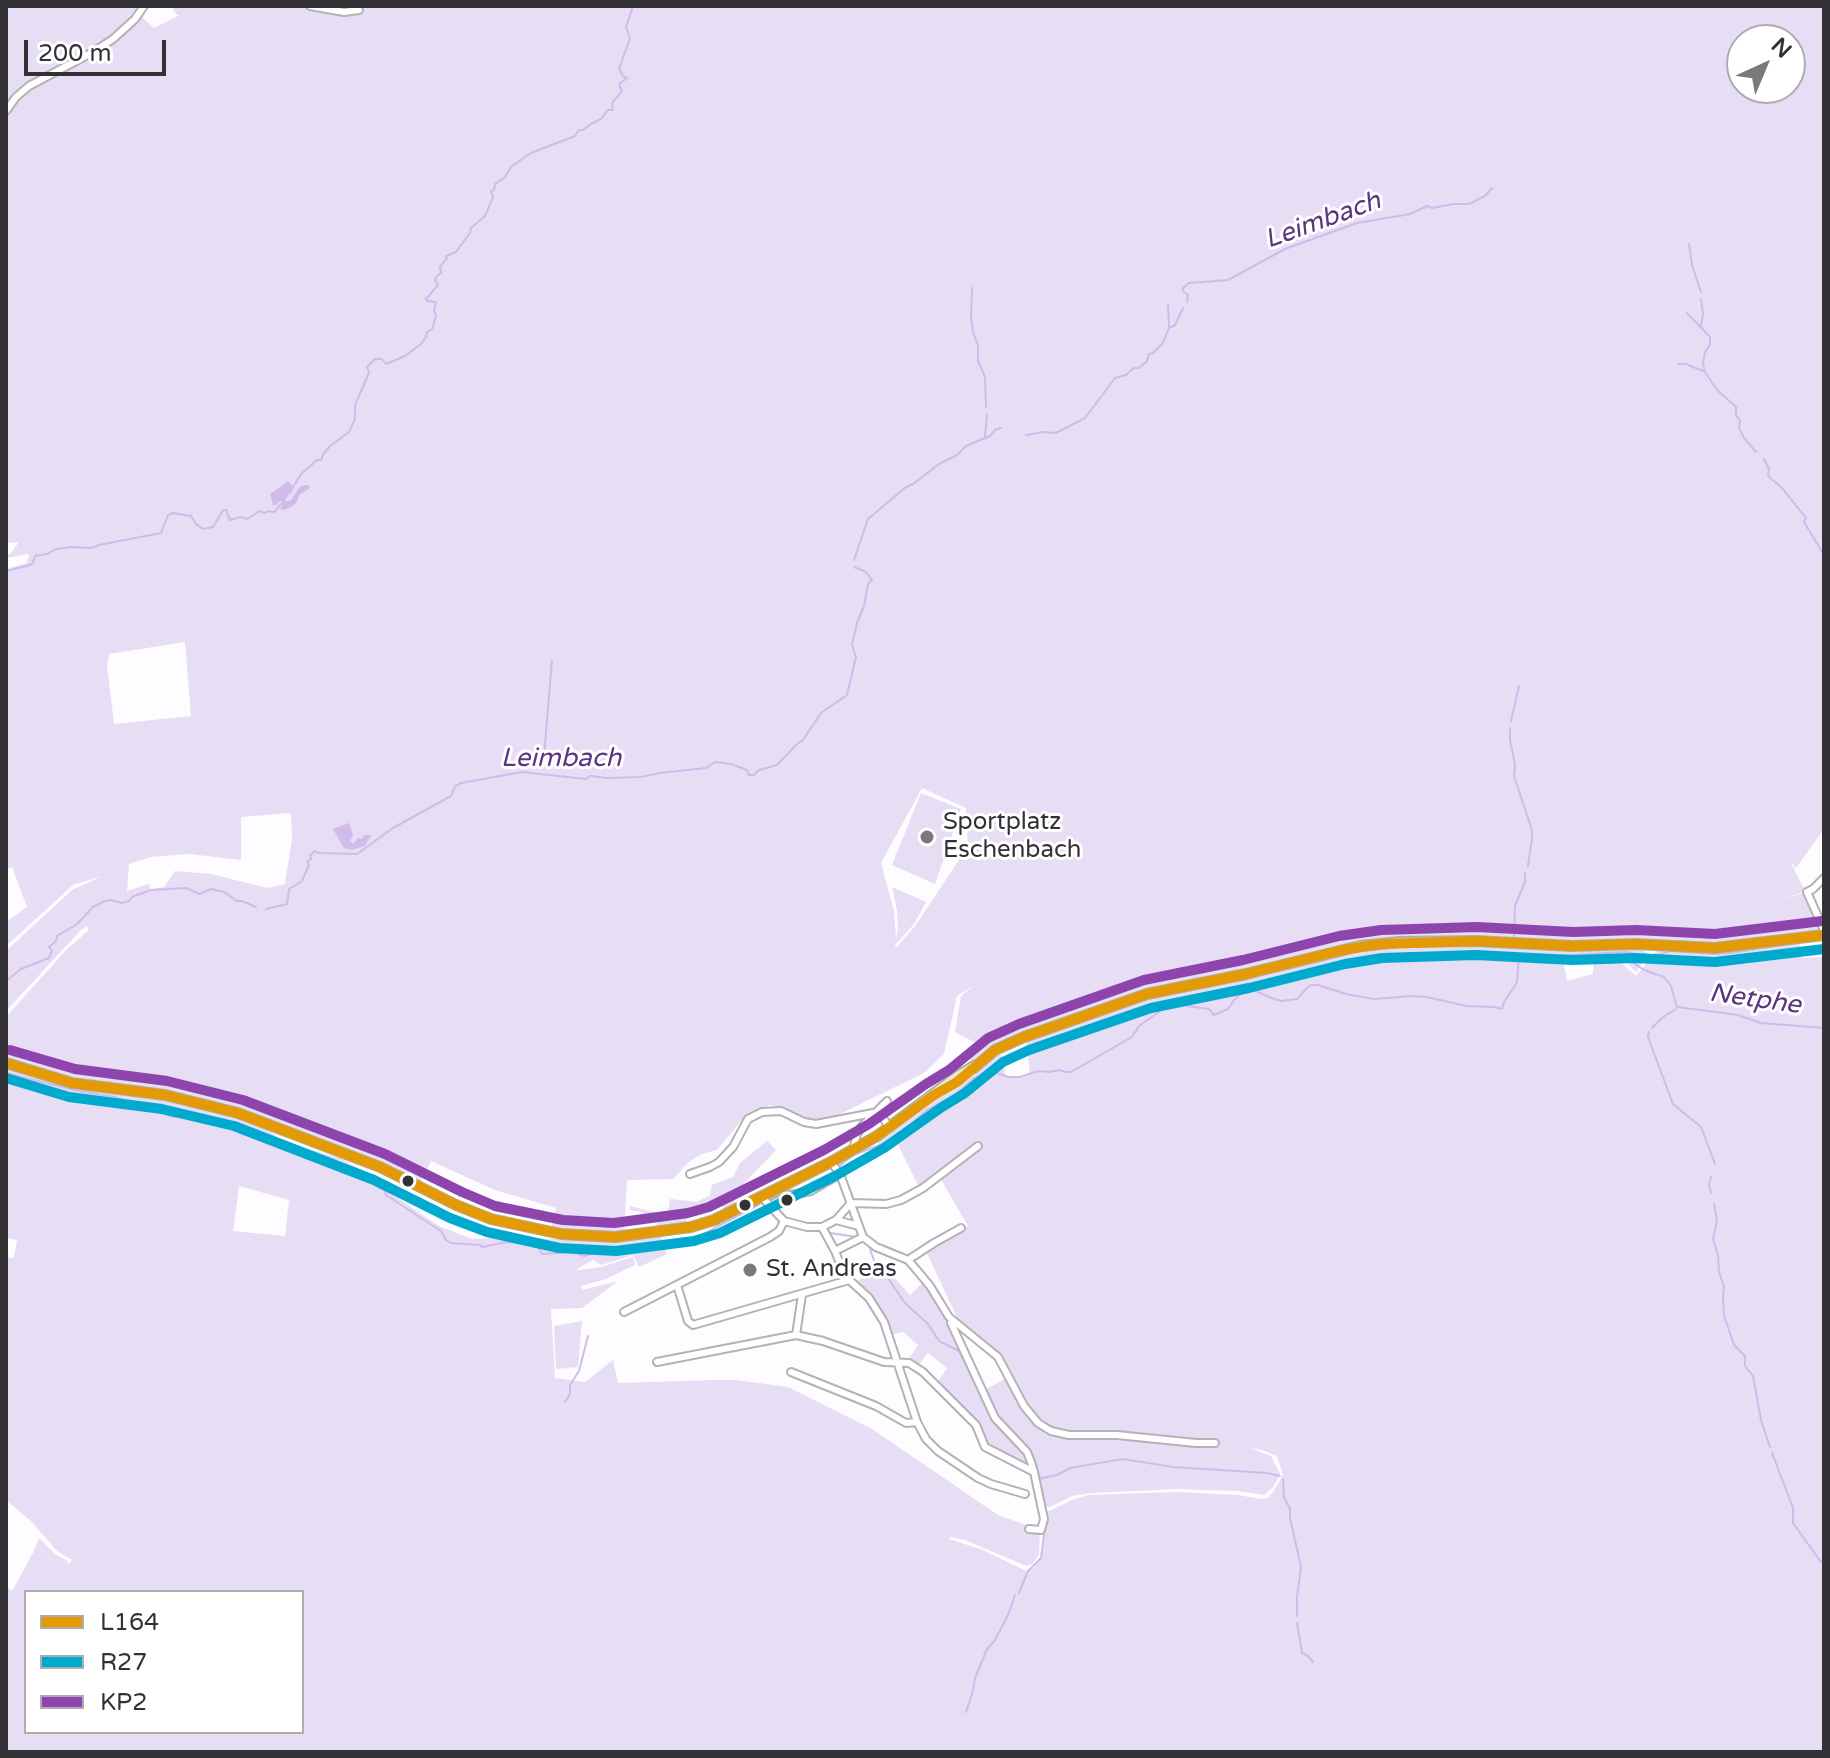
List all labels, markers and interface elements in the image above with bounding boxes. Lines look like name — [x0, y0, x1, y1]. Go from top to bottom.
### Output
scale bar — [28, 24, 170, 74]
north arrow — [1726, 24, 1806, 104]
text: N — [1766, 33, 1797, 64]
text: 200 m — [38, 39, 112, 68]
water label: Leimbach — [1261, 186, 1385, 256]
water label: Leimbach — [501, 743, 621, 775]
place label: Sportplatz Eschenbach — [943, 809, 1081, 865]
marker: Sportplatz Eschenbach — [918, 828, 936, 846]
water label: Netphe — [1707, 978, 1803, 1022]
unlabelled marker — [400, 1173, 416, 1189]
unlabelled marker — [779, 1192, 795, 1208]
unlabelled marker — [737, 1197, 753, 1213]
place label: St. Andreas — [766, 1256, 897, 1284]
marker: St. Andreas — [741, 1261, 759, 1279]
legend — [24, 1590, 304, 1734]
text: L164 — [100, 1608, 159, 1637]
text: R27 — [100, 1648, 147, 1677]
text: KP2 — [100, 1688, 147, 1717]

